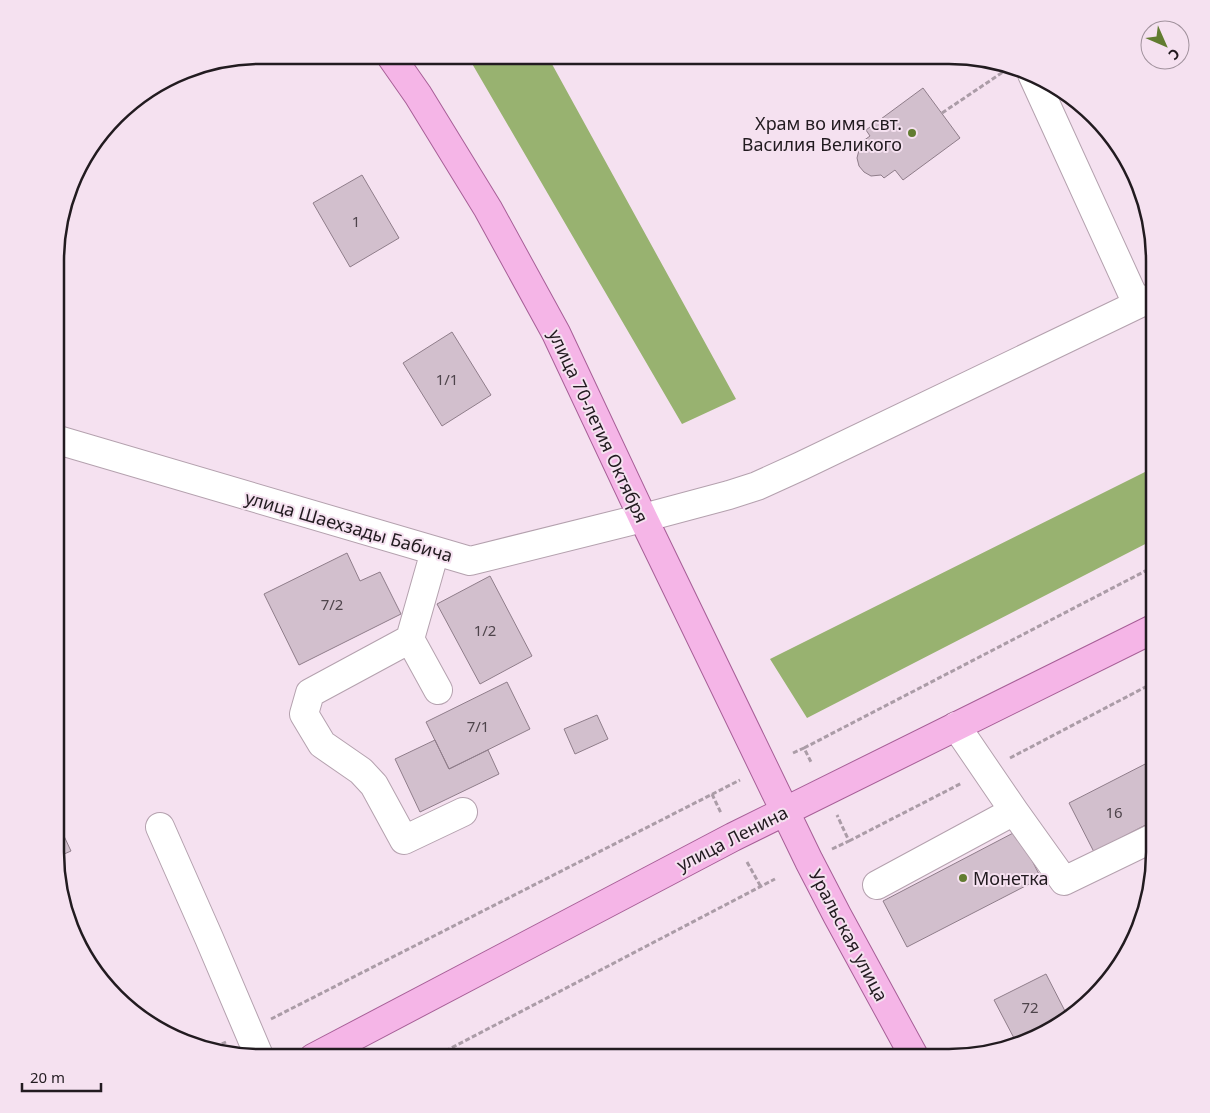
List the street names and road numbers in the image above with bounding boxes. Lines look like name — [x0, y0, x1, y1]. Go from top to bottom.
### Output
street label: улица 70-летия Октября — [544, 325, 654, 527]
street label: улица Шаехзады Бабича — [242, 485, 456, 567]
street label: улица Ленина — [672, 800, 792, 876]
street label: Уральская улица — [804, 865, 894, 1005]

